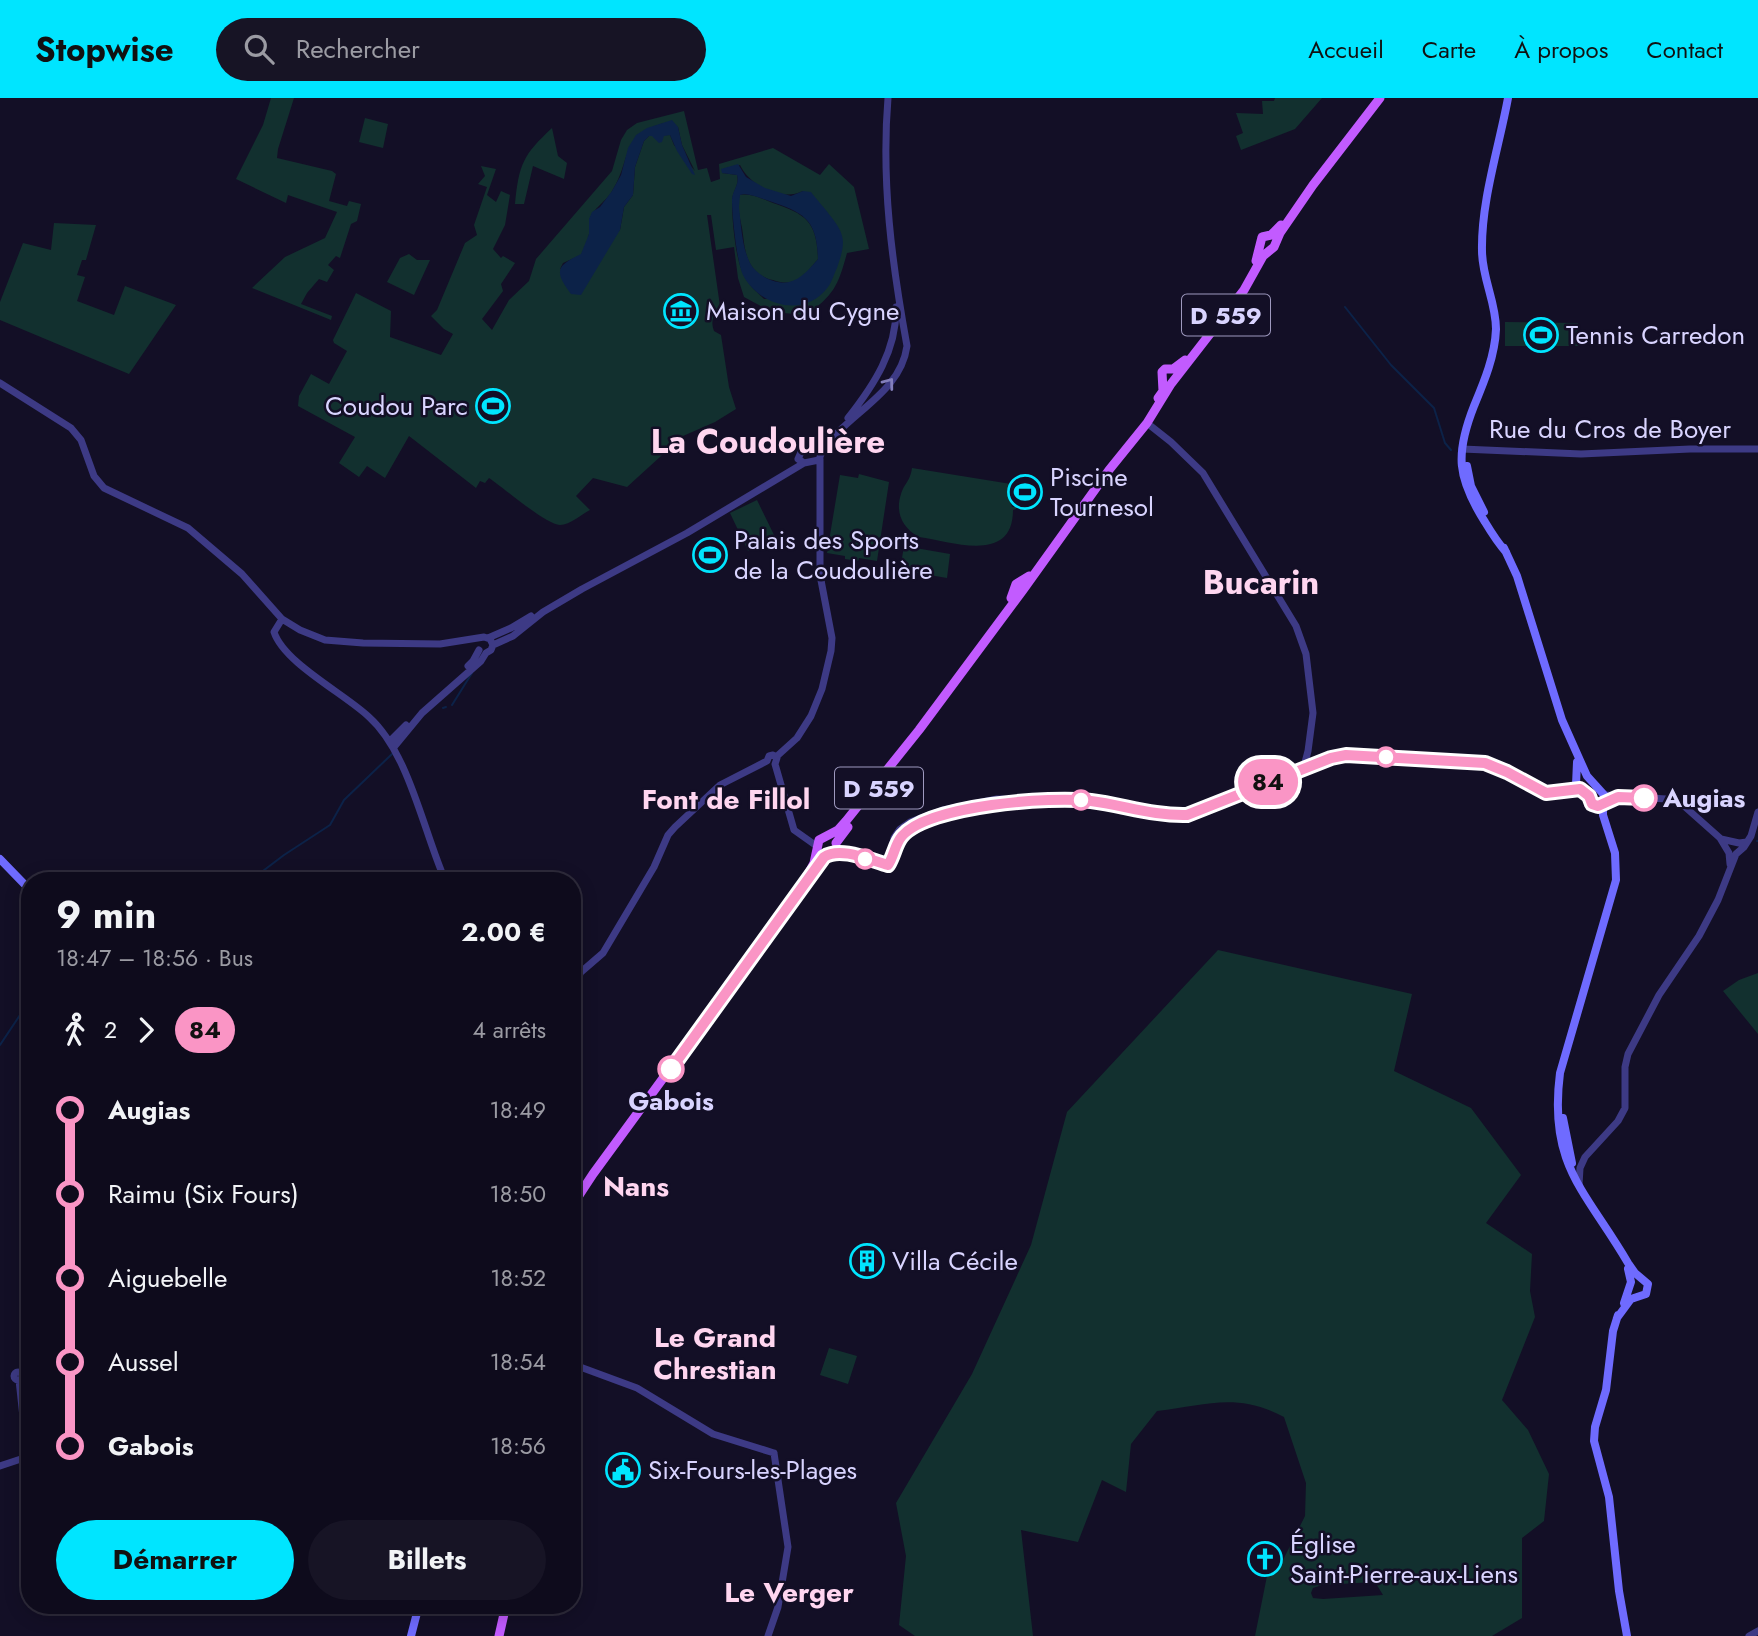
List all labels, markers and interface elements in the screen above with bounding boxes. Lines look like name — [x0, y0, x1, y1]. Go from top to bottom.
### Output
search box — [216, 18, 706, 81]
text: Stopwise — [35, 26, 174, 73]
icon: search — [240, 30, 278, 68]
text: Rechercher — [296, 30, 420, 68]
text: Accueil — [1308, 32, 1384, 67]
text: Carte — [1422, 32, 1476, 67]
text: À propos — [1514, 32, 1608, 67]
text: Contact — [1646, 32, 1723, 67]
museum icon: Maison du Cygne — [662, 292, 700, 330]
place label: Maison du Cygne — [706, 292, 899, 330]
road number: D 559 — [1182, 294, 1270, 336]
sports icon: Tennis Carredon — [1522, 316, 1560, 354]
place label: Tennis Carredon — [1566, 316, 1745, 354]
one-way arrow — [880, 378, 893, 391]
place label: Coudou Parc — [325, 387, 468, 425]
sports icon: Coudou Parc — [474, 387, 512, 425]
street label: Rue du Cros de Boyer — [1489, 410, 1731, 448]
district label: La Coudoulière — [651, 418, 885, 465]
place label: Piscine Tournesol — [1050, 458, 1154, 526]
sports icon: Piscine Tournesol — [1006, 473, 1044, 511]
place label: Palais des Sports de la Coudoulière — [734, 521, 933, 589]
sports icon: Palais des Sports de la Coudoulière — [691, 536, 729, 574]
district label: Bucarin — [1203, 559, 1319, 606]
unlabelled marker — [1376, 747, 1396, 767]
line badge: 84 — [1236, 759, 1300, 805]
text: 84 — [1252, 764, 1284, 799]
road number: D 559 — [835, 768, 923, 808]
district label: Font de Fillol — [642, 779, 810, 820]
place label: Augias — [1662, 779, 1746, 817]
marker: Augias — [1631, 785, 1657, 811]
unlabelled marker — [1071, 790, 1091, 810]
unlabelled marker — [855, 849, 875, 869]
text: 9 min — [56, 887, 156, 942]
text: 2.00 € — [461, 913, 546, 951]
text: 18:47 – 18:56 · Bus — [56, 941, 253, 975]
icon: walk — [56, 1011, 94, 1049]
icon: forward — [127, 1011, 165, 1049]
text: 84 — [189, 1012, 221, 1047]
text: 2 — [104, 1013, 117, 1047]
text: 4 arrêts — [473, 1013, 546, 1047]
marker: Gabois — [658, 1056, 684, 1082]
place label: Gabois — [628, 1082, 714, 1120]
text: Augias — [108, 1091, 190, 1129]
text: 18:49 — [490, 1093, 546, 1127]
district label: Nans — [603, 1166, 669, 1207]
text: Raimu (Six Fours) — [108, 1175, 299, 1213]
text: 18:50 — [489, 1177, 546, 1211]
building icon: Villa Cécile — [848, 1242, 886, 1280]
place label: Villa Cécile — [892, 1242, 1018, 1280]
text: Aiguebelle — [108, 1259, 227, 1297]
text: 18:52 — [490, 1261, 546, 1295]
district label: Le Grand Chrestian — [653, 1317, 777, 1390]
text: Aussel — [108, 1343, 179, 1381]
text: 18:54 — [490, 1345, 546, 1379]
text: Gabois — [108, 1427, 194, 1465]
text: 18:56 — [490, 1429, 546, 1463]
public building icon: Six-Fours-les-Plages — [604, 1451, 642, 1489]
place label: Six-Fours-les-Plages — [648, 1451, 857, 1489]
button: Démarrer — [56, 1520, 294, 1600]
button: Billets — [308, 1520, 546, 1600]
place label: Église Saint-Pierre-aux-Liens — [1290, 1525, 1518, 1593]
church icon: Église Saint-Pierre-aux-Liens — [1246, 1540, 1284, 1578]
district label: Le Verger — [724, 1572, 854, 1613]

